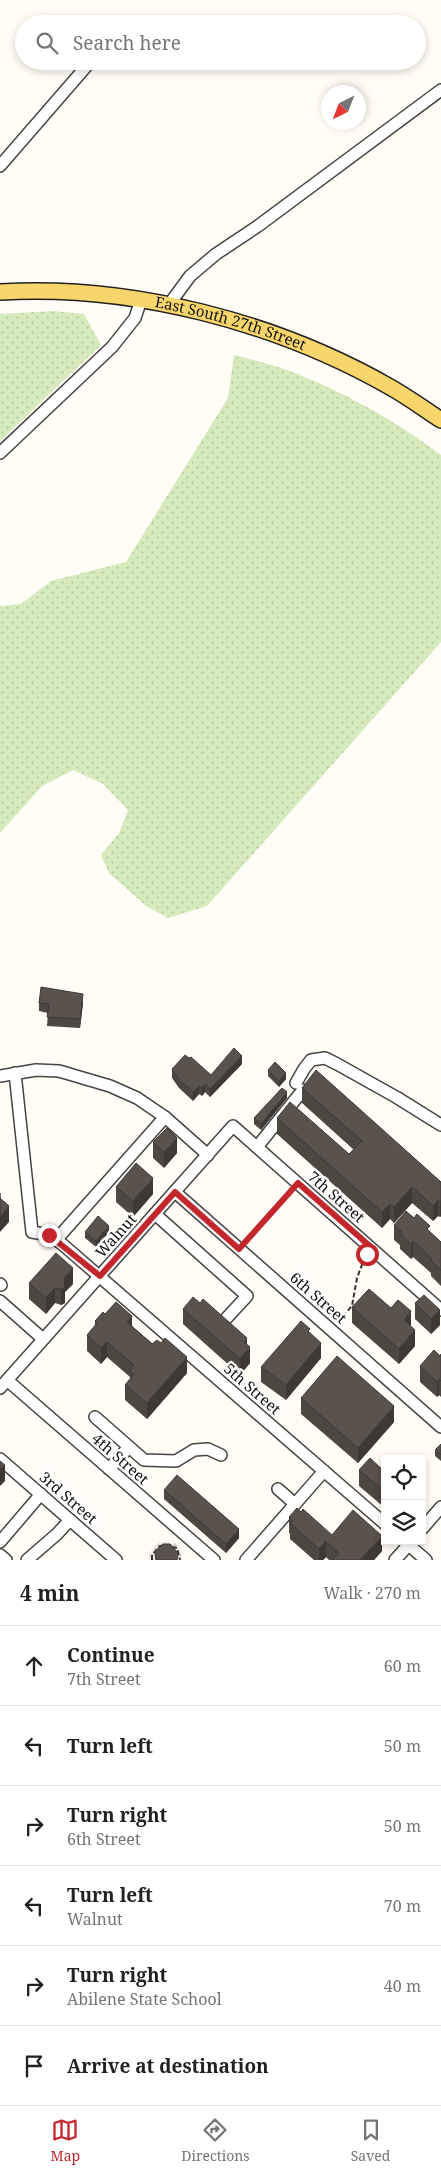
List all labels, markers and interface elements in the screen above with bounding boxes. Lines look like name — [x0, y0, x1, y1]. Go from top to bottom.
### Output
search box — [15, 15, 426, 70]
icon: search — [33, 29, 61, 57]
text: Search here — [73, 30, 181, 56]
north arrow — [321, 85, 366, 130]
street label: East South 27th Street — [154, 291, 309, 354]
street label: 7th Street — [304, 1166, 369, 1226]
street label: Walnut — [90, 1209, 140, 1261]
route end — [38, 1224, 61, 1247]
route start — [356, 1243, 379, 1266]
street label: 6th Street — [286, 1267, 351, 1327]
street label: 5th Street — [220, 1358, 285, 1418]
street label: 4th Street — [88, 1428, 153, 1488]
map controls — [381, 1455, 426, 1545]
button: locate — [381, 1455, 426, 1500]
street label: 3rd Street — [36, 1467, 102, 1528]
button: layers — [381, 1500, 426, 1545]
text: 4 min — [20, 1579, 79, 1607]
text: Walk · 270 m — [324, 1582, 421, 1604]
text: Continue — [67, 1642, 155, 1668]
icon: ahead — [20, 1652, 48, 1680]
text: 60 m — [384, 1655, 421, 1677]
text: 7th Street — [67, 1668, 141, 1690]
icon: left — [20, 1732, 48, 1760]
text: Turn left — [67, 1733, 153, 1759]
text: 50 m — [384, 1735, 421, 1757]
text: Turn right — [67, 1802, 167, 1828]
icon: right — [20, 1812, 48, 1840]
text: 50 m — [384, 1815, 421, 1837]
text: 6th Street — [67, 1828, 141, 1850]
text: Turn left — [67, 1882, 153, 1908]
icon: left — [20, 1892, 48, 1920]
text: 70 m — [384, 1895, 421, 1917]
text: Walnut — [67, 1908, 123, 1930]
text: Turn right — [67, 1962, 167, 1988]
icon: right — [20, 1972, 48, 2000]
text: 40 m — [384, 1975, 421, 1997]
text: Abilene State School — [67, 1988, 222, 2010]
icon: arrive — [20, 2052, 48, 2080]
text: Arrive at destination — [67, 2053, 269, 2079]
tab: Map — [51, 2116, 80, 2165]
tab: Directions — [181, 2116, 250, 2165]
tab: Saved — [351, 2116, 390, 2165]

